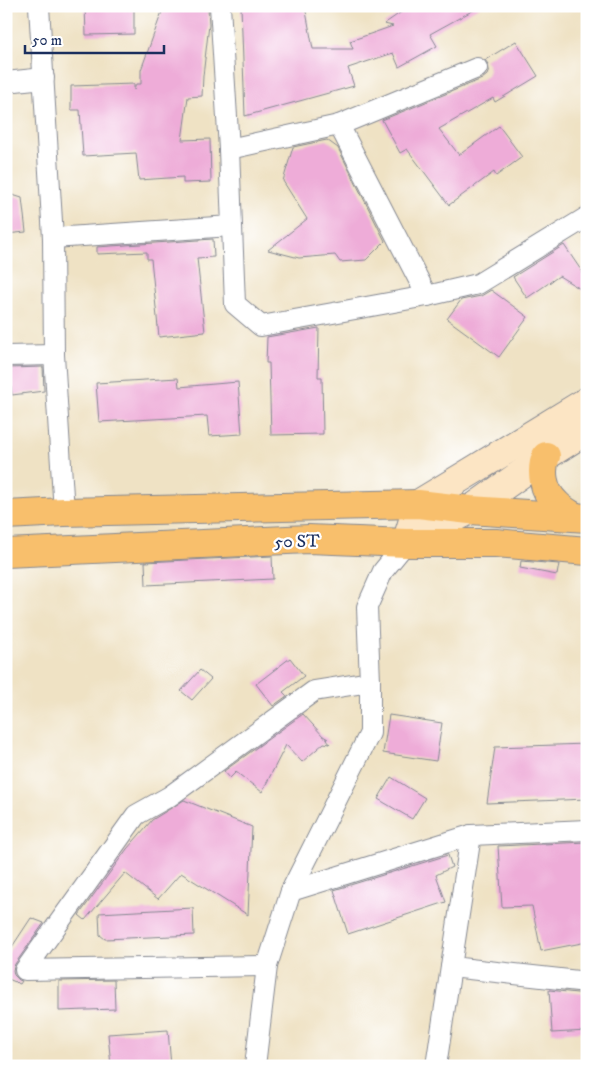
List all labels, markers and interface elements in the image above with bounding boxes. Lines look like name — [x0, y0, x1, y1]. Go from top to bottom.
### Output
scale bar — [25, 22, 164, 54]
text: 50 m — [32, 31, 62, 50]
street label: 50 ST — [274, 531, 320, 553]

